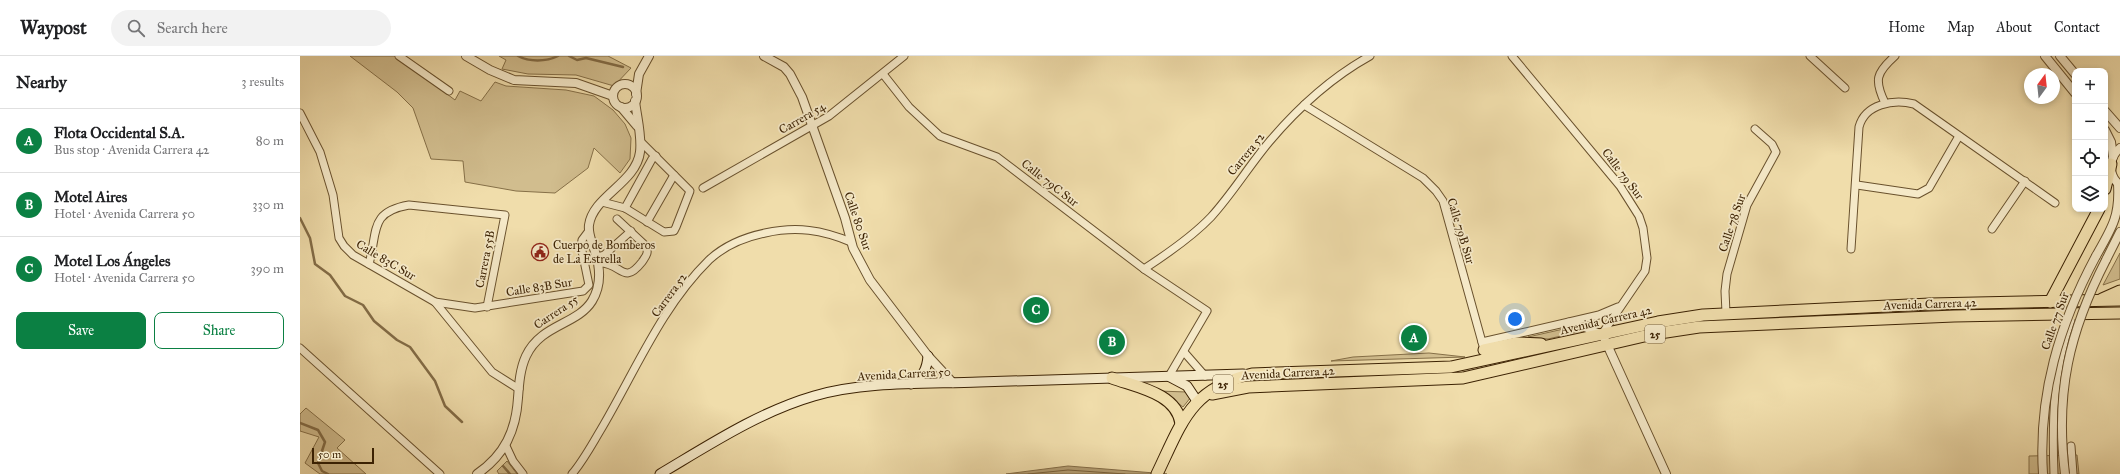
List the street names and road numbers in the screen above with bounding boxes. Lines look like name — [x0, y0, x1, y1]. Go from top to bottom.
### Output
street label: Carrera 54 — [776, 99, 828, 137]
street label: Carrera 52 — [1225, 130, 1267, 178]
street label: Calle 79 Sur — [1599, 146, 1647, 203]
street label: Calle 79C Sur — [1019, 156, 1082, 210]
street label: Calle 80 Sur — [841, 190, 875, 253]
street label: Calle 78 Sur — [1716, 192, 1749, 254]
street label: Calle 79B Sur — [1444, 196, 1478, 266]
street label: Carrera 55B — [473, 229, 497, 289]
street label: Calle 83C Sur — [354, 237, 419, 284]
street label: Carrera 52 — [648, 270, 690, 320]
street label: Calle 83B Sur — [505, 275, 574, 299]
street label: Calle 77 Sur — [2038, 290, 2072, 352]
street label: Carrera 55 — [531, 292, 581, 332]
street label: Avenida Carrera 42 — [1882, 295, 1977, 313]
street label: Avenida Carrera 42 — [1558, 303, 1653, 338]
road number: 25 — [1645, 325, 1665, 343]
street label: Avenida Carrera 42 — [1240, 364, 1335, 382]
street label: Avenida Carrera 50 — [856, 365, 951, 383]
road number: 25 — [1213, 375, 1233, 393]

